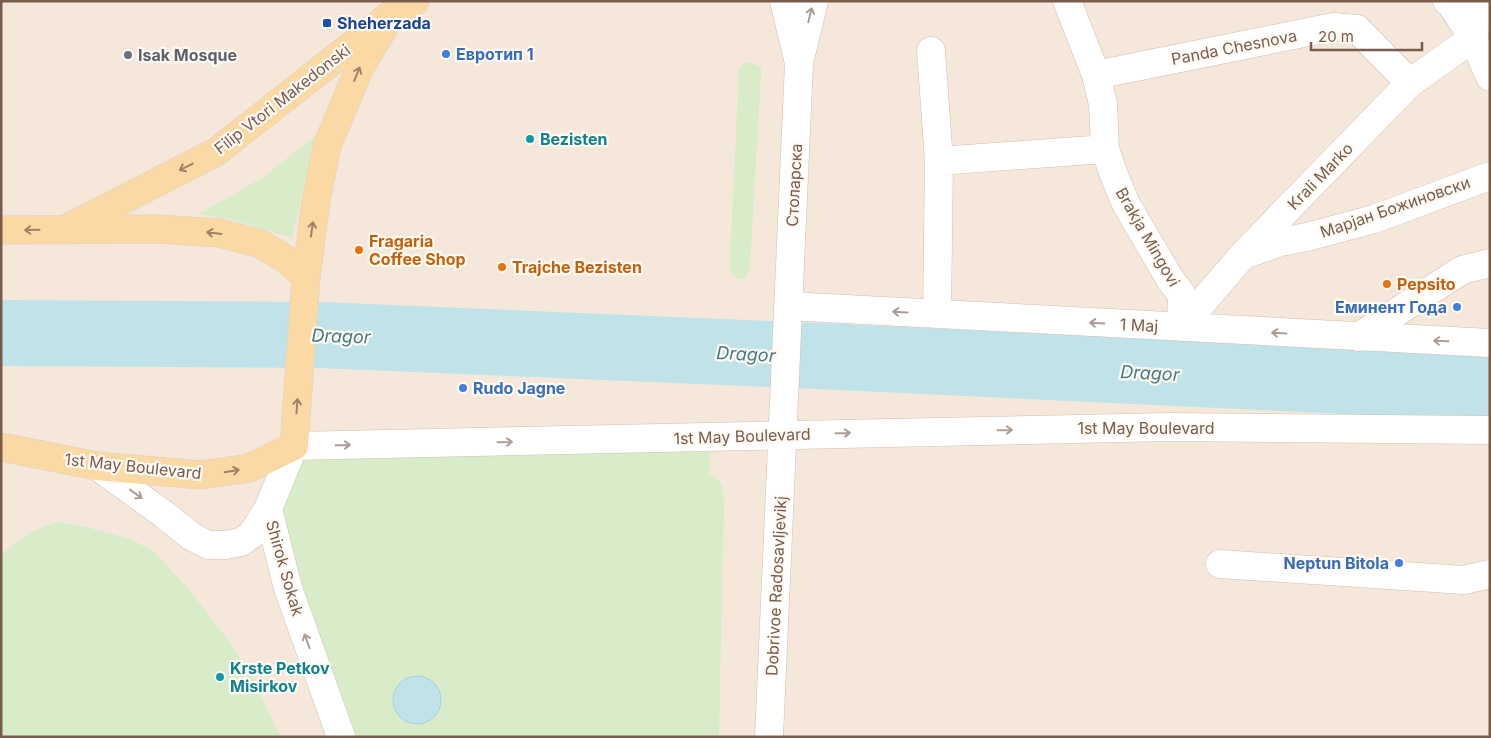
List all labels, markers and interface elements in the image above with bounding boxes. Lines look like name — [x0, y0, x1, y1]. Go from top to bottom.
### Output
one-way arrow — [806, 8, 815, 24]
place label: Sheherzada — [337, 13, 431, 33]
marker: Sheherzada — [321, 17, 333, 29]
scale bar — [1311, 20, 1422, 52]
street label: Panda Chesnova — [1170, 25, 1298, 69]
text: 20 m — [1318, 27, 1354, 46]
street label: Filip Vtori Makedonski — [210, 40, 354, 158]
place label: Евротип 1 — [456, 44, 534, 64]
place label: Isak Mosque — [138, 45, 237, 65]
marker: Евротип 1 — [440, 48, 452, 60]
marker: Isak Mosque — [122, 49, 134, 61]
one-way arrow — [353, 67, 363, 82]
place label: Bezisten — [540, 129, 607, 149]
marker: Bezisten — [524, 133, 536, 145]
street label: Krali Marko — [1283, 138, 1357, 214]
street label: Столарска — [782, 143, 806, 227]
one-way arrow — [179, 163, 194, 172]
street label: Марјан Божиновски — [1317, 172, 1473, 242]
street label: Brakja Mingovi — [1111, 184, 1185, 290]
one-way arrow — [307, 222, 317, 238]
one-way arrow — [25, 225, 41, 235]
one-way arrow — [206, 228, 222, 238]
place label: Fragaria Coffee Shop — [369, 231, 466, 269]
marker: Fragaria Coffee Shop — [353, 244, 365, 256]
place label: Trajche Bezisten — [512, 257, 642, 277]
marker: Trajche Bezisten — [496, 261, 508, 273]
place label: Pepsito — [1397, 274, 1456, 294]
marker: Pepsito — [1381, 278, 1393, 290]
place label: Еминент Года — [1335, 297, 1447, 317]
marker: Еминент Года — [1451, 301, 1463, 313]
one-way arrow — [892, 308, 908, 317]
street label: 1 Maj — [1119, 314, 1159, 336]
one-way arrow — [1089, 318, 1105, 327]
water label: Dragor — [311, 324, 372, 348]
one-way arrow — [1271, 328, 1287, 337]
one-way arrow — [1433, 336, 1449, 345]
water label: Dragor — [716, 342, 777, 366]
water label: Dragor — [1120, 361, 1181, 385]
place label: Rudo Jagne — [473, 378, 565, 398]
marker: Rudo Jagne — [457, 382, 469, 394]
one-way arrow — [292, 398, 301, 414]
street label: 1st May Boulevard — [1077, 418, 1215, 438]
street label: 1st May Boulevard — [673, 424, 811, 448]
one-way arrow — [996, 425, 1013, 435]
one-way arrow — [834, 428, 850, 438]
one-way arrow — [497, 437, 513, 447]
one-way arrow — [334, 440, 351, 450]
street label: 1st May Boulevard — [64, 449, 202, 483]
one-way arrow — [224, 465, 240, 475]
one-way arrow — [129, 489, 143, 499]
street label: Dobrivoe Radosavljevikj — [761, 495, 791, 677]
street label: Shirok Sokak — [262, 518, 308, 618]
place label: Neptun Bitola — [1284, 553, 1389, 573]
marker: Neptun Bitola — [1393, 557, 1405, 569]
one-way arrow — [302, 634, 311, 650]
place label: Krste Petkov Misirkov — [230, 658, 330, 696]
marker: Krste Petkov Misirkov — [214, 671, 226, 683]

